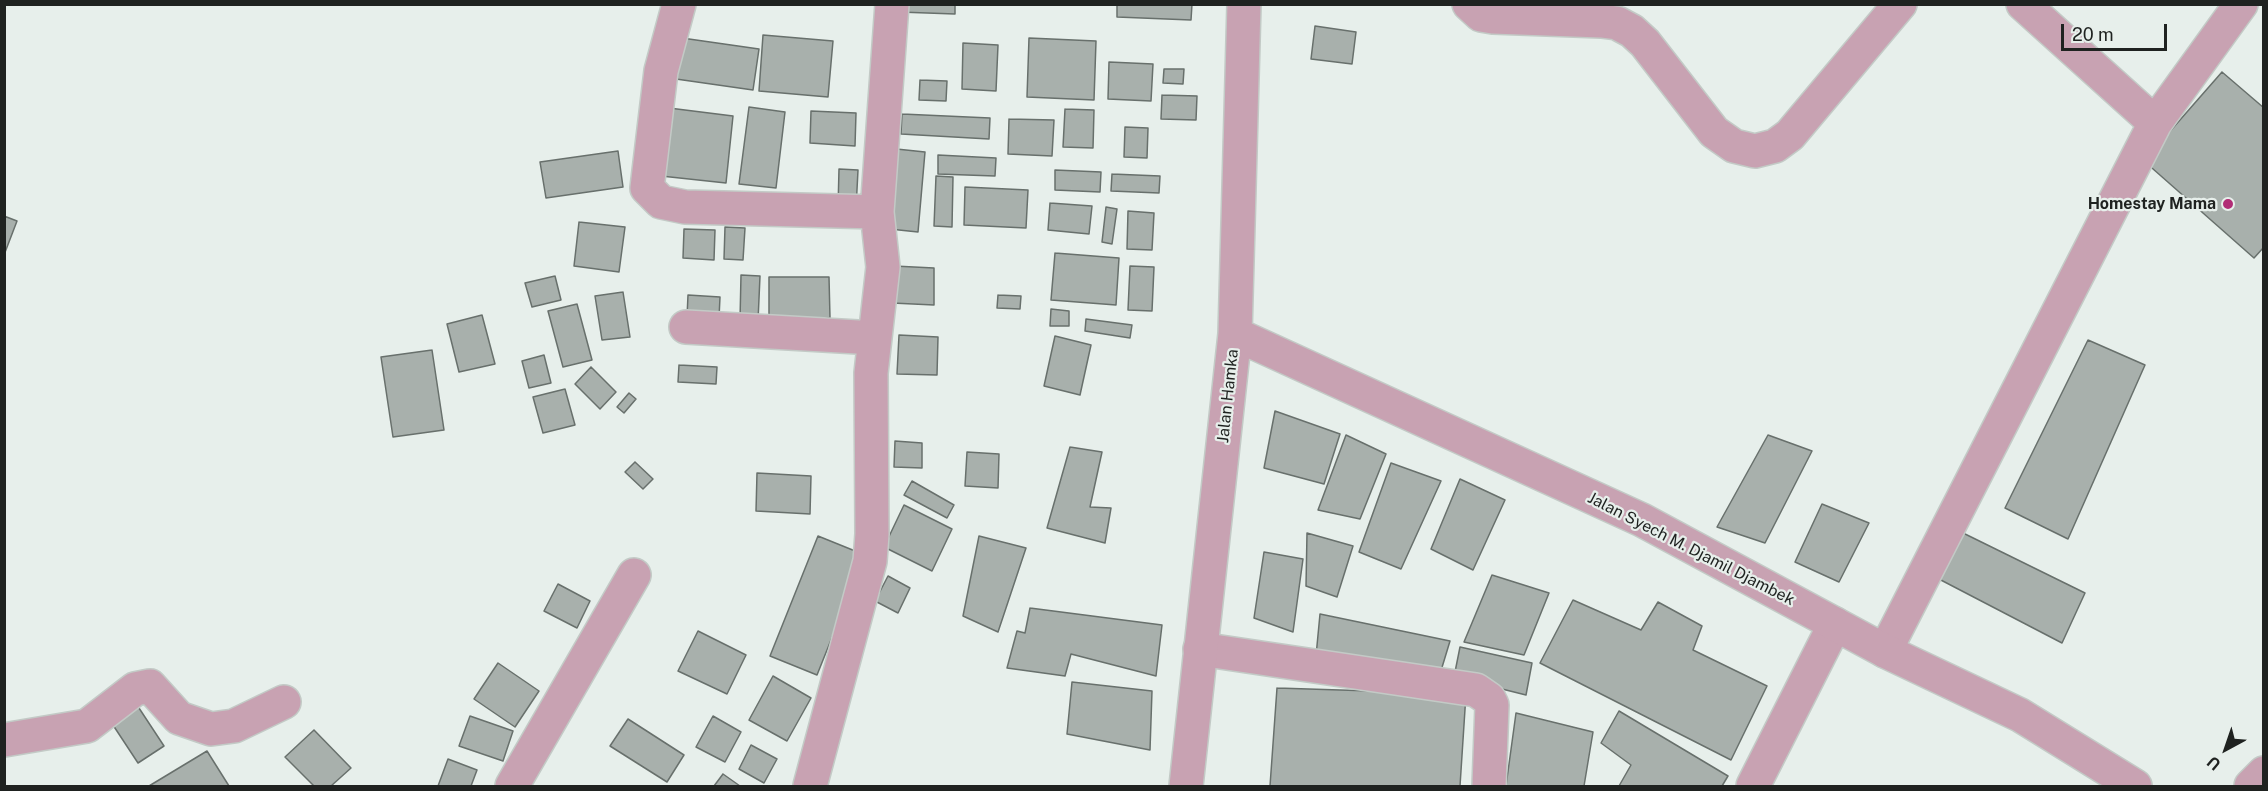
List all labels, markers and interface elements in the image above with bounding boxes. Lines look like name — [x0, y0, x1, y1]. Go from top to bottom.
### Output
scale bar — [2064, 12, 2170, 50]
text: 20 m — [2072, 24, 2114, 45]
place label: Homestay Mama — [2088, 194, 2216, 214]
marker: Homestay Mama — [2221, 197, 2235, 211]
street label: Jalan Hamka — [1214, 348, 1242, 444]
street label: Jalan Syech M. Djamil Djambek — [1584, 488, 1798, 610]
north arrow — [2196, 719, 2256, 779]
text: U — [2204, 752, 2225, 774]

